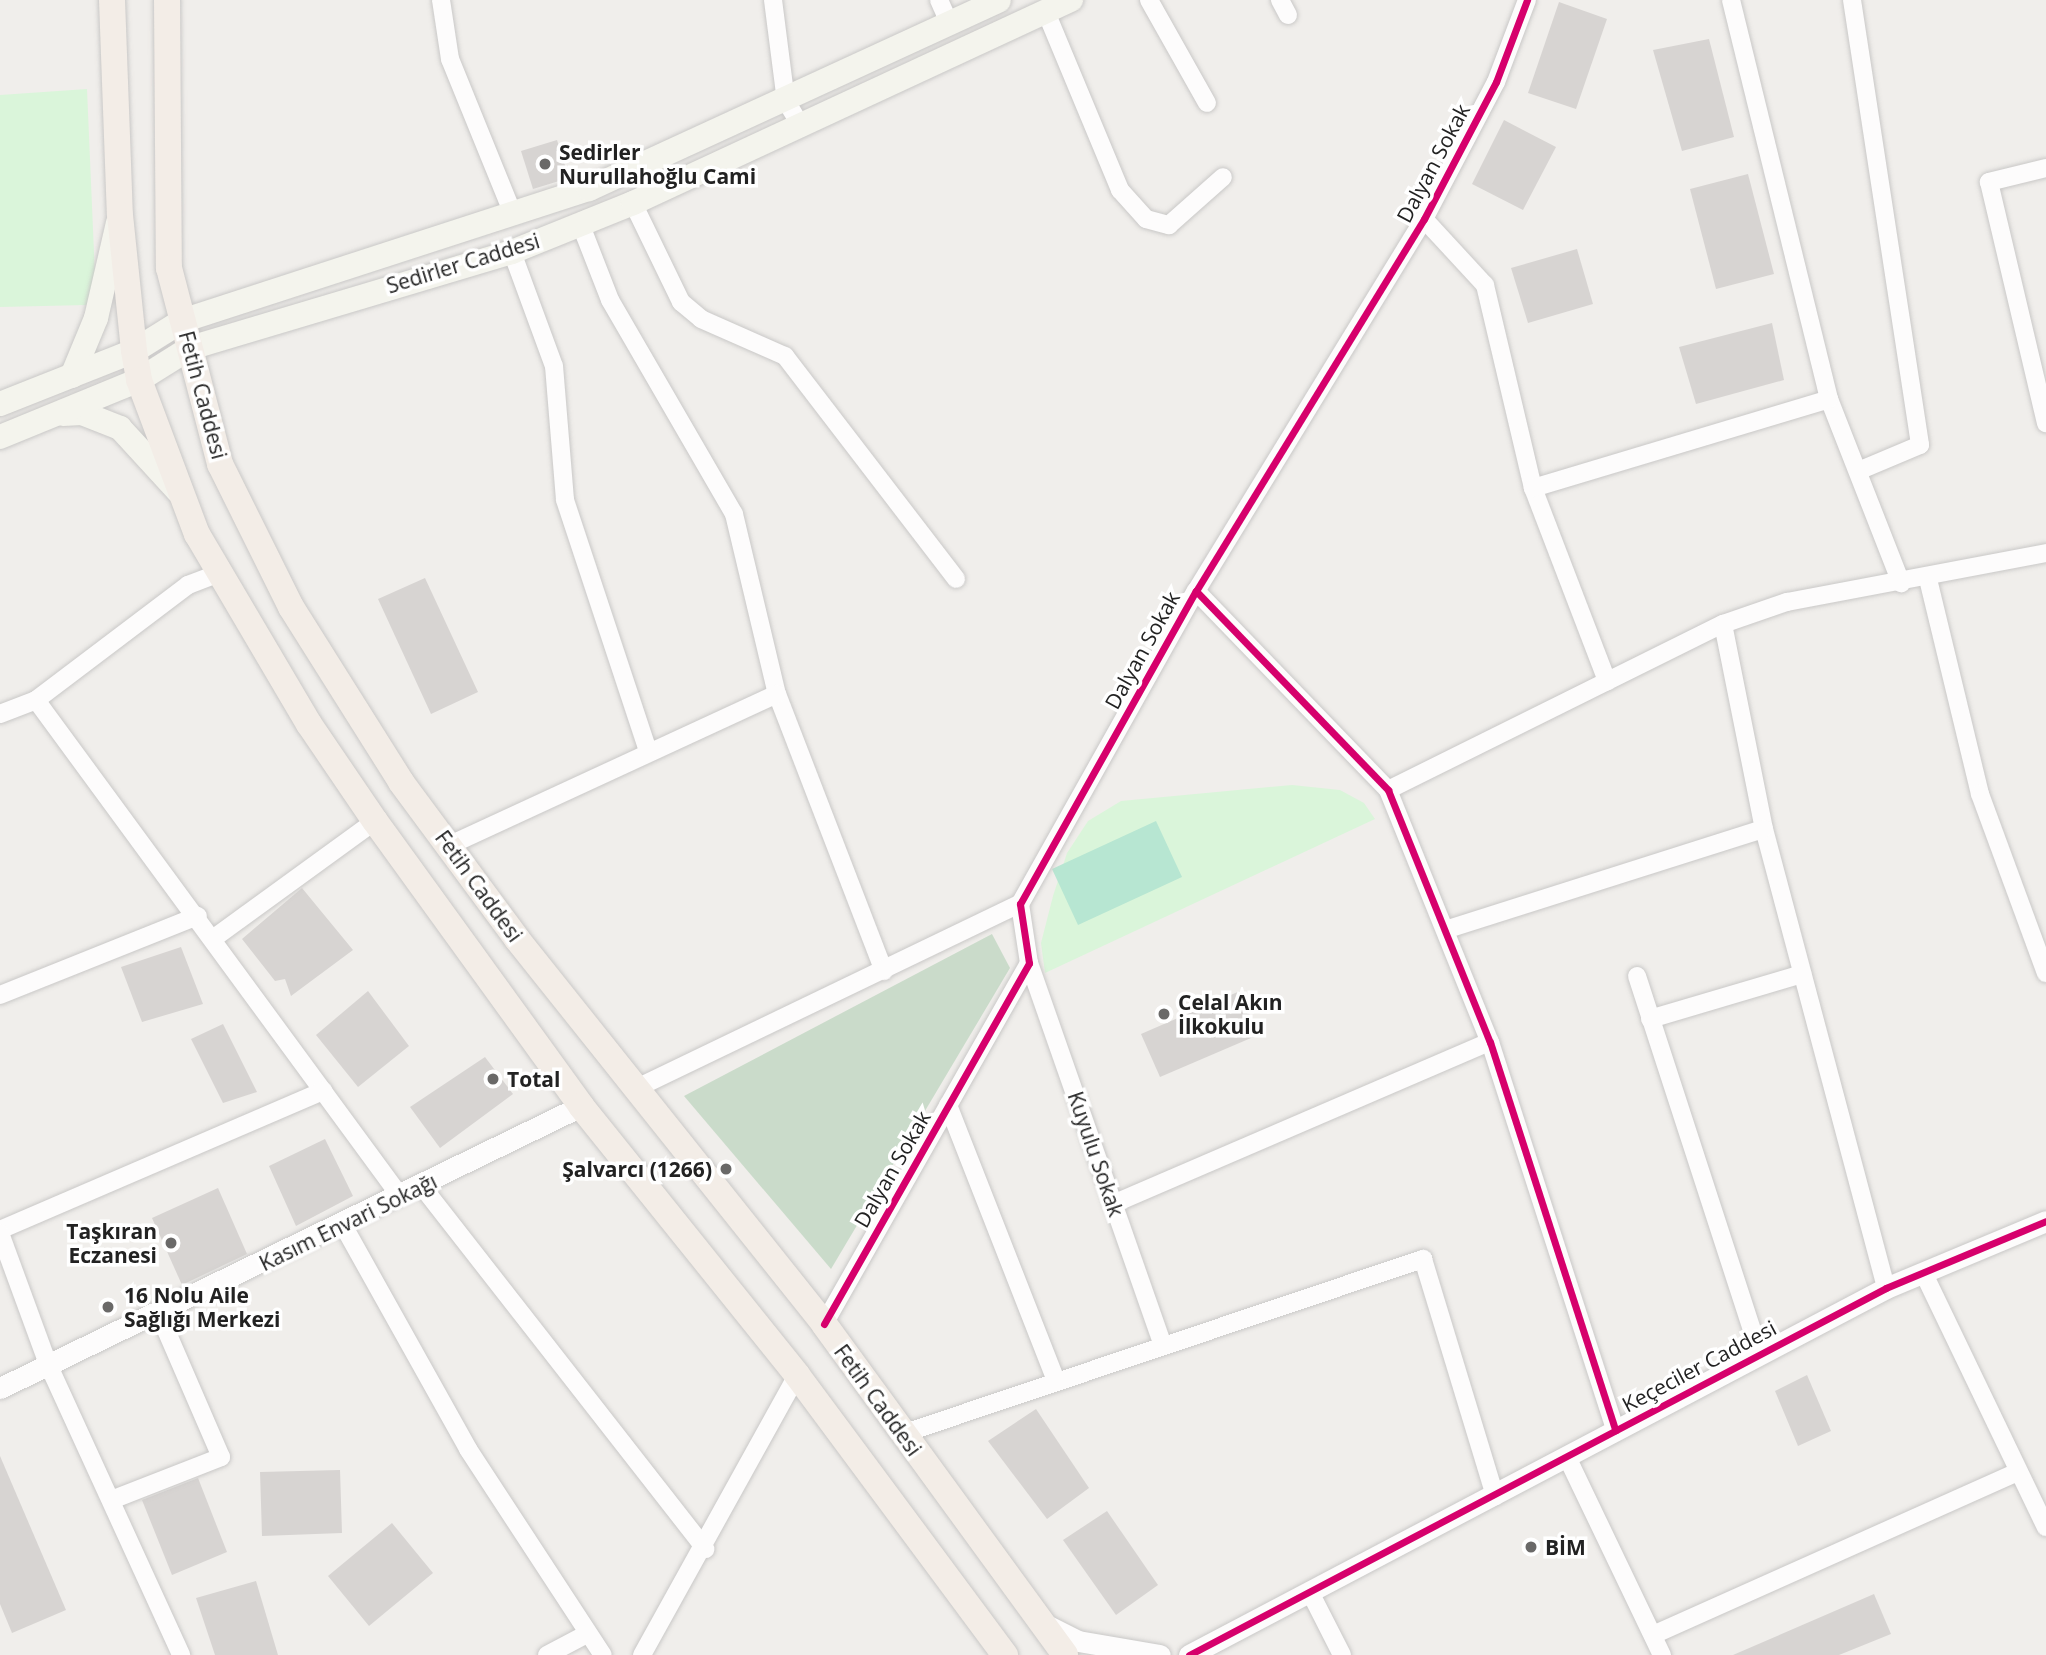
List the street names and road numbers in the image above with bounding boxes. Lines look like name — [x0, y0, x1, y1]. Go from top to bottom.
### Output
street label: Dalyan Sokak — [1391, 99, 1475, 227]
street label: Sedirler Caddesi — [383, 228, 543, 298]
street label: Fetih Caddesi — [174, 328, 232, 462]
street label: Dalyan Sokak — [1099, 587, 1185, 713]
street label: Fetih Caddesi — [430, 825, 528, 947]
street label: Kuyulu Sokak — [1063, 1088, 1129, 1220]
street label: Dalyan Sokak — [848, 1106, 936, 1232]
street label: Kasım Envari Sokağı — [255, 1168, 441, 1276]
street label: Keçeciler Caddesi — [1618, 1315, 1780, 1417]
street label: Fetih Caddesi — [829, 1339, 927, 1461]

